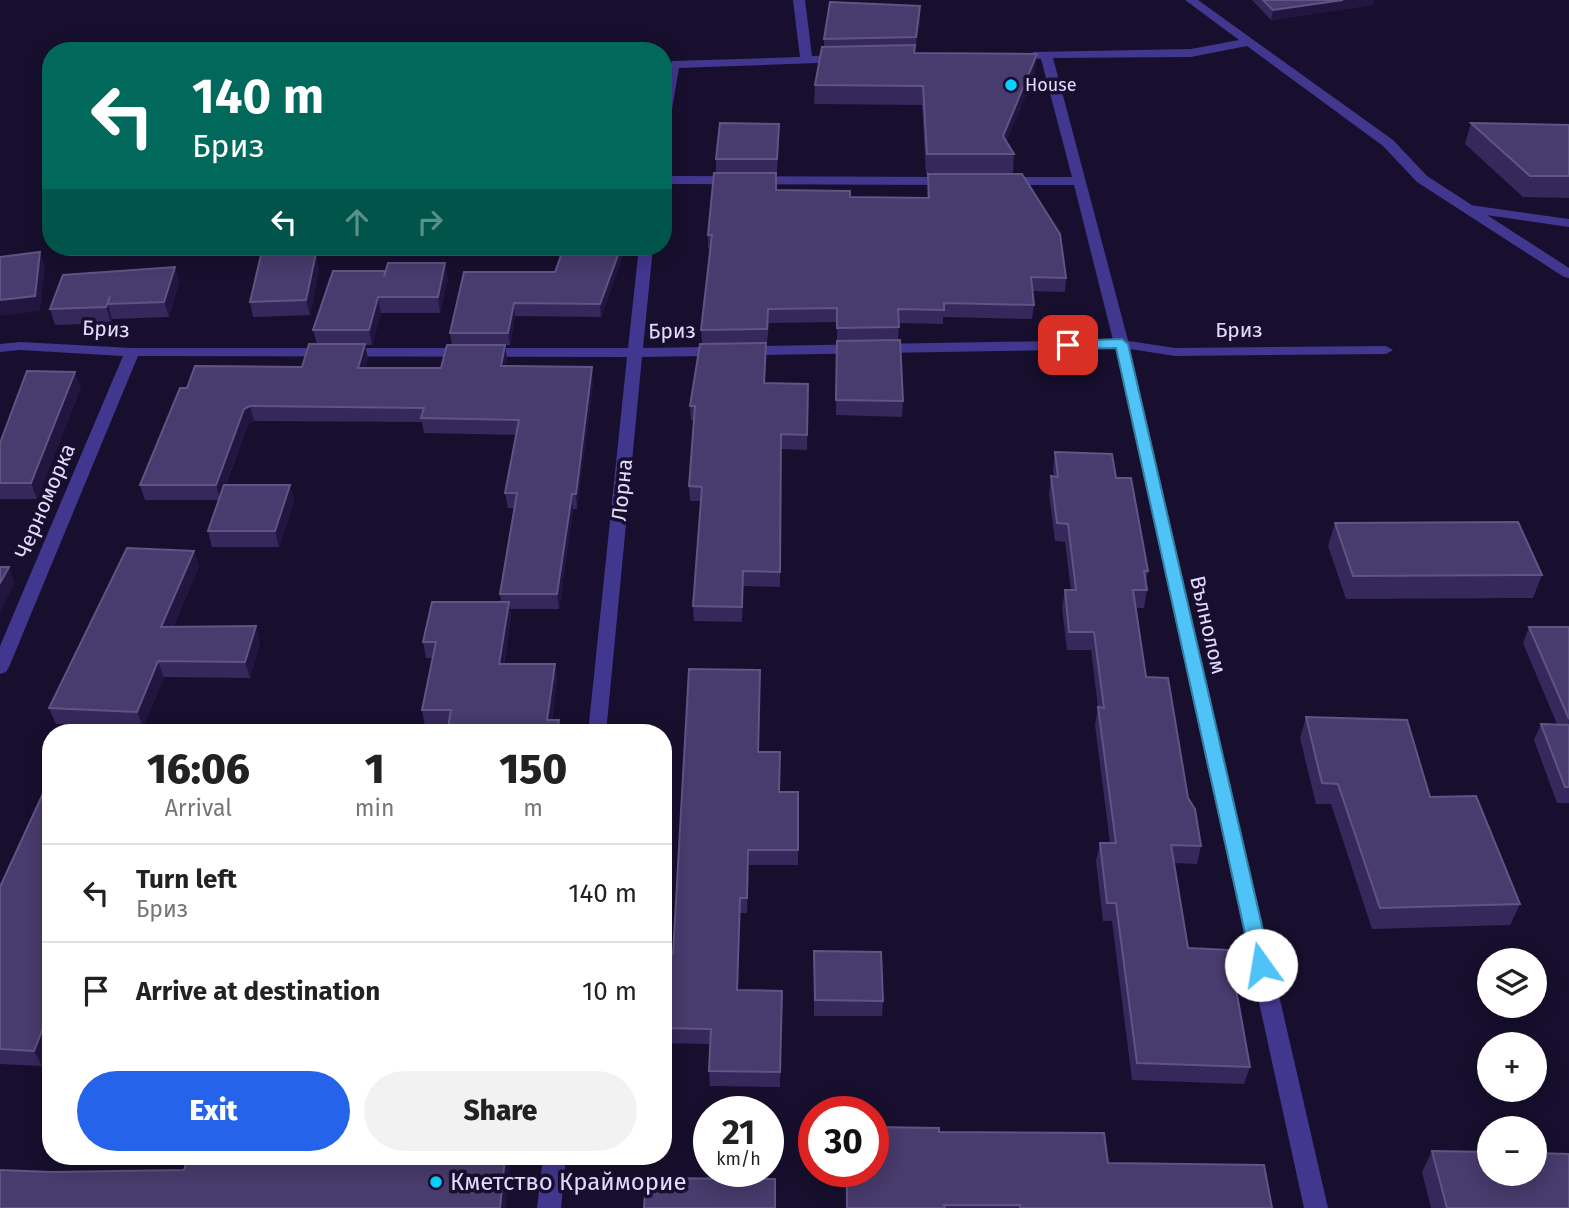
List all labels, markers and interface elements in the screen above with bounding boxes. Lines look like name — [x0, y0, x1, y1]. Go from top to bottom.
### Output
text: 140 m — [192, 67, 324, 126]
icon: left — [77, 70, 168, 161]
place label: House — [1025, 74, 1076, 96]
marker: House — [1003, 77, 1019, 93]
text: Бриз — [192, 127, 265, 165]
icon: left — [265, 203, 303, 241]
icon: ahead — [338, 203, 376, 241]
icon: right — [411, 203, 449, 241]
street label: Бриз — [81, 315, 131, 343]
pin — [1038, 315, 1098, 375]
street label: Бриз — [1215, 317, 1263, 343]
street label: Бриз — [648, 318, 696, 344]
icon: arrive — [1049, 326, 1087, 364]
street label: Черноморка — [9, 440, 81, 562]
street label: Лорна — [606, 458, 638, 522]
street label: Вълнолом — [1184, 573, 1232, 677]
text: 16:06 — [147, 744, 250, 794]
text: 1 — [365, 744, 385, 794]
text: 150 — [499, 744, 567, 794]
text: Arrival — [165, 794, 232, 822]
text: min — [355, 794, 394, 822]
text: m — [523, 794, 543, 822]
text: Turn left — [136, 864, 237, 895]
icon: left — [77, 874, 115, 912]
text: 140 m — [568, 878, 637, 909]
text: Бриз — [136, 895, 188, 923]
position arrow — [1224, 928, 1298, 1002]
map controls — [1477, 948, 1547, 1186]
button: layers — [1477, 948, 1547, 1018]
icon: arrive — [77, 972, 115, 1010]
text: Arrive at destination — [136, 976, 380, 1007]
text: 10 m — [582, 976, 637, 1007]
button: + — [1477, 1032, 1547, 1102]
button: Exit — [77, 1071, 350, 1151]
button: Share — [364, 1071, 637, 1151]
speed limit sign: 30 — [798, 1096, 889, 1187]
text: 21 — [722, 1111, 755, 1153]
button: − — [1477, 1116, 1547, 1186]
text: km/h — [716, 1148, 761, 1170]
place label: Кметство Крайморие — [450, 1168, 687, 1196]
marker: Кметство Крайморие — [428, 1174, 444, 1190]

